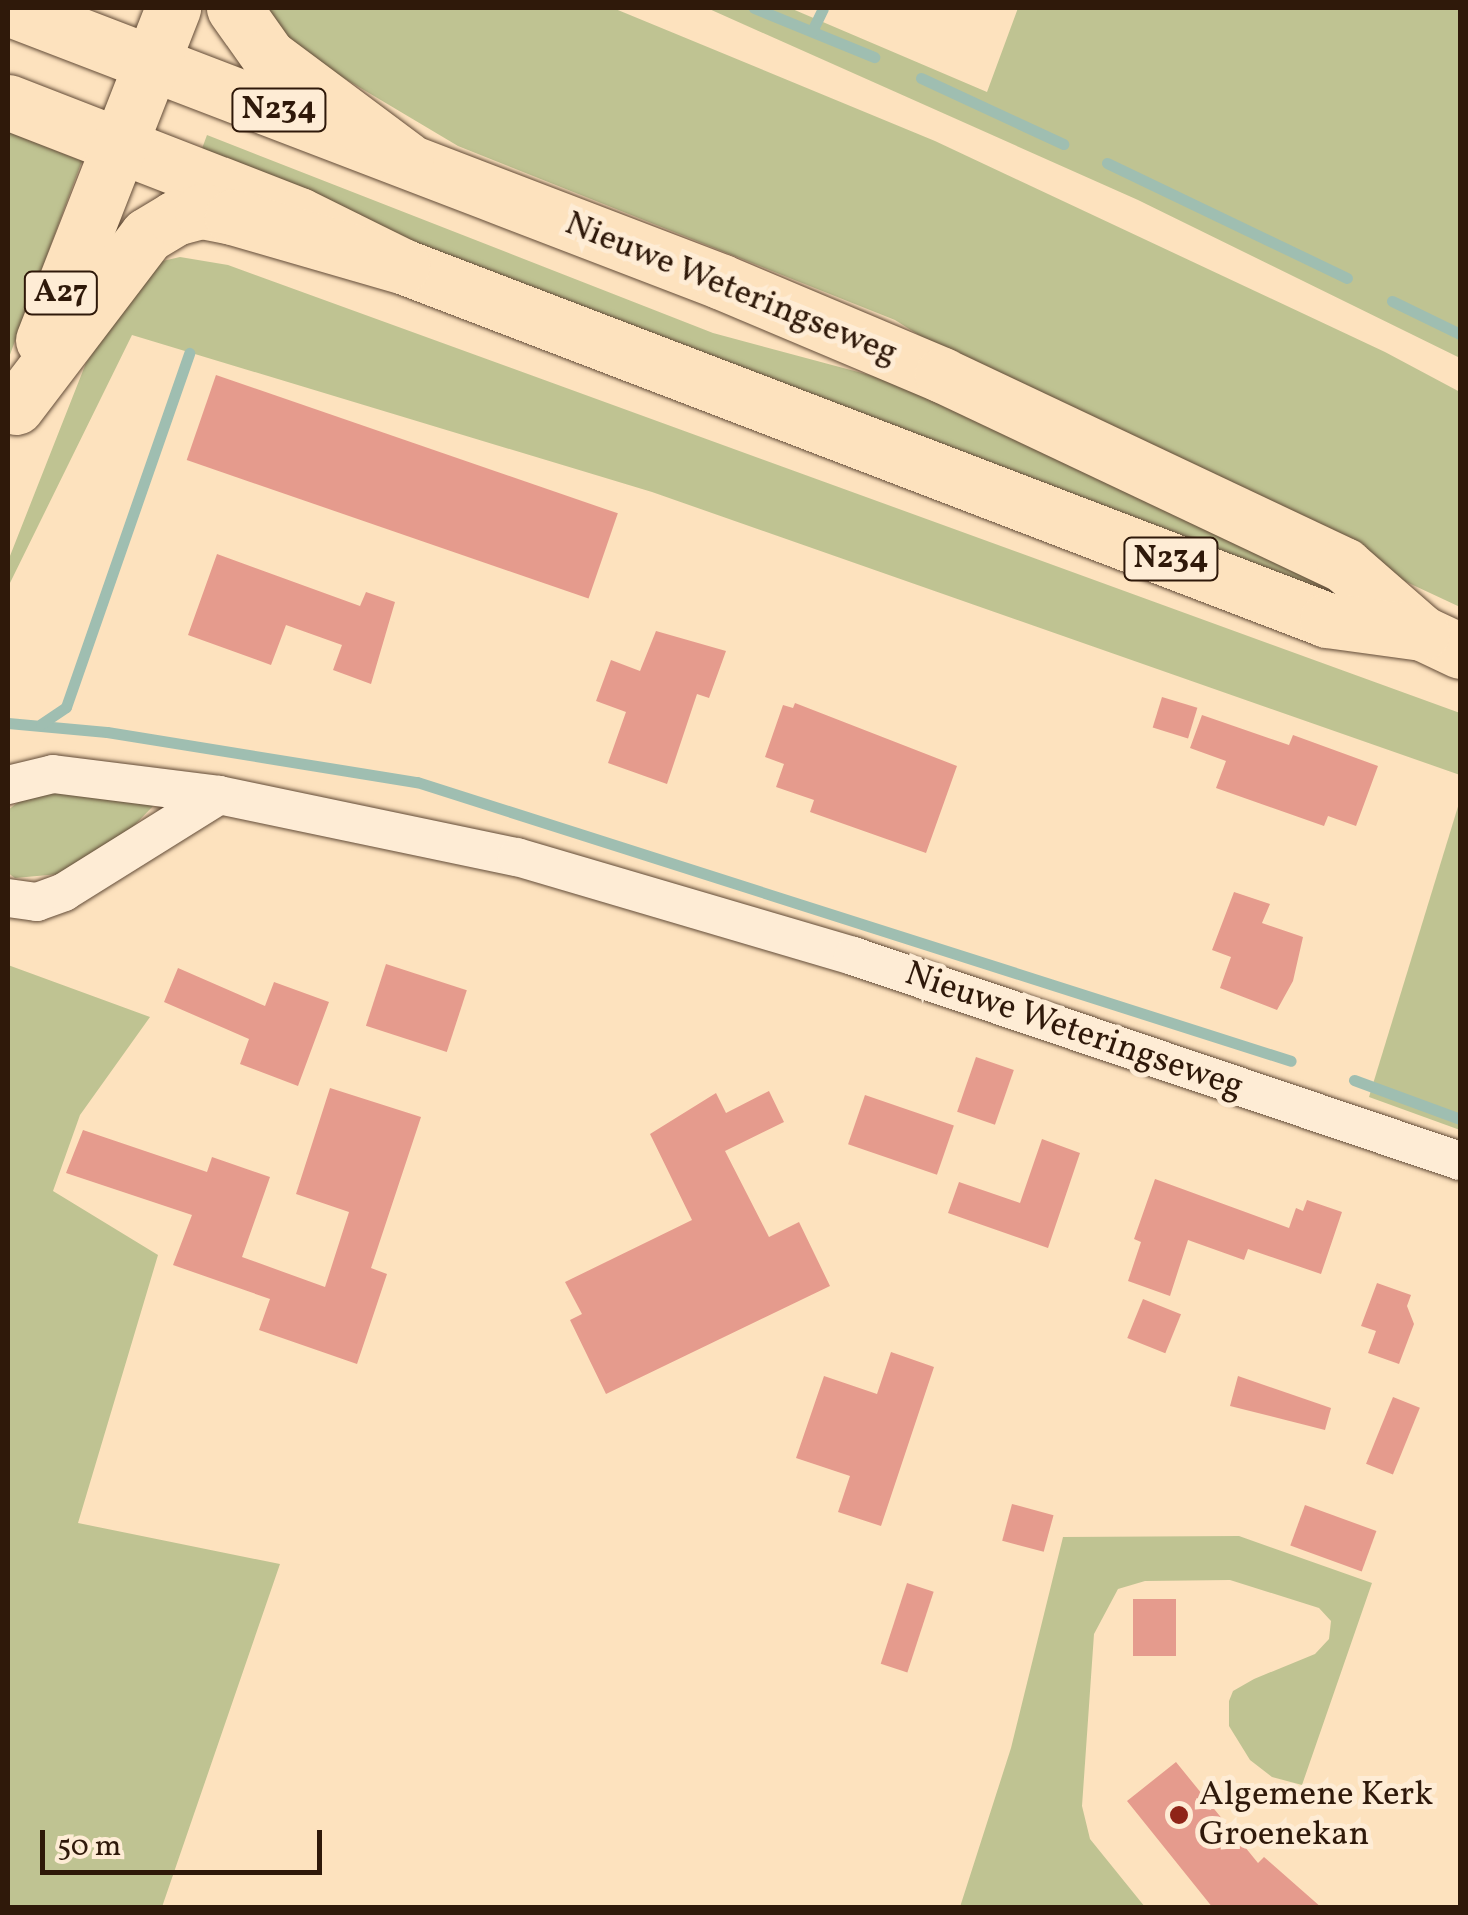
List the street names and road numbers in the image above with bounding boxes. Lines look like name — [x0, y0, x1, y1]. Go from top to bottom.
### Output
road number: N234 — [229, 83, 329, 137]
street label: Nieuwe Weteringseweg — [558, 203, 904, 375]
road number: A27 — [23, 266, 98, 320]
road number: N234 — [1121, 532, 1221, 586]
street label: Nieuwe Weteringseweg — [899, 953, 1249, 1109]

